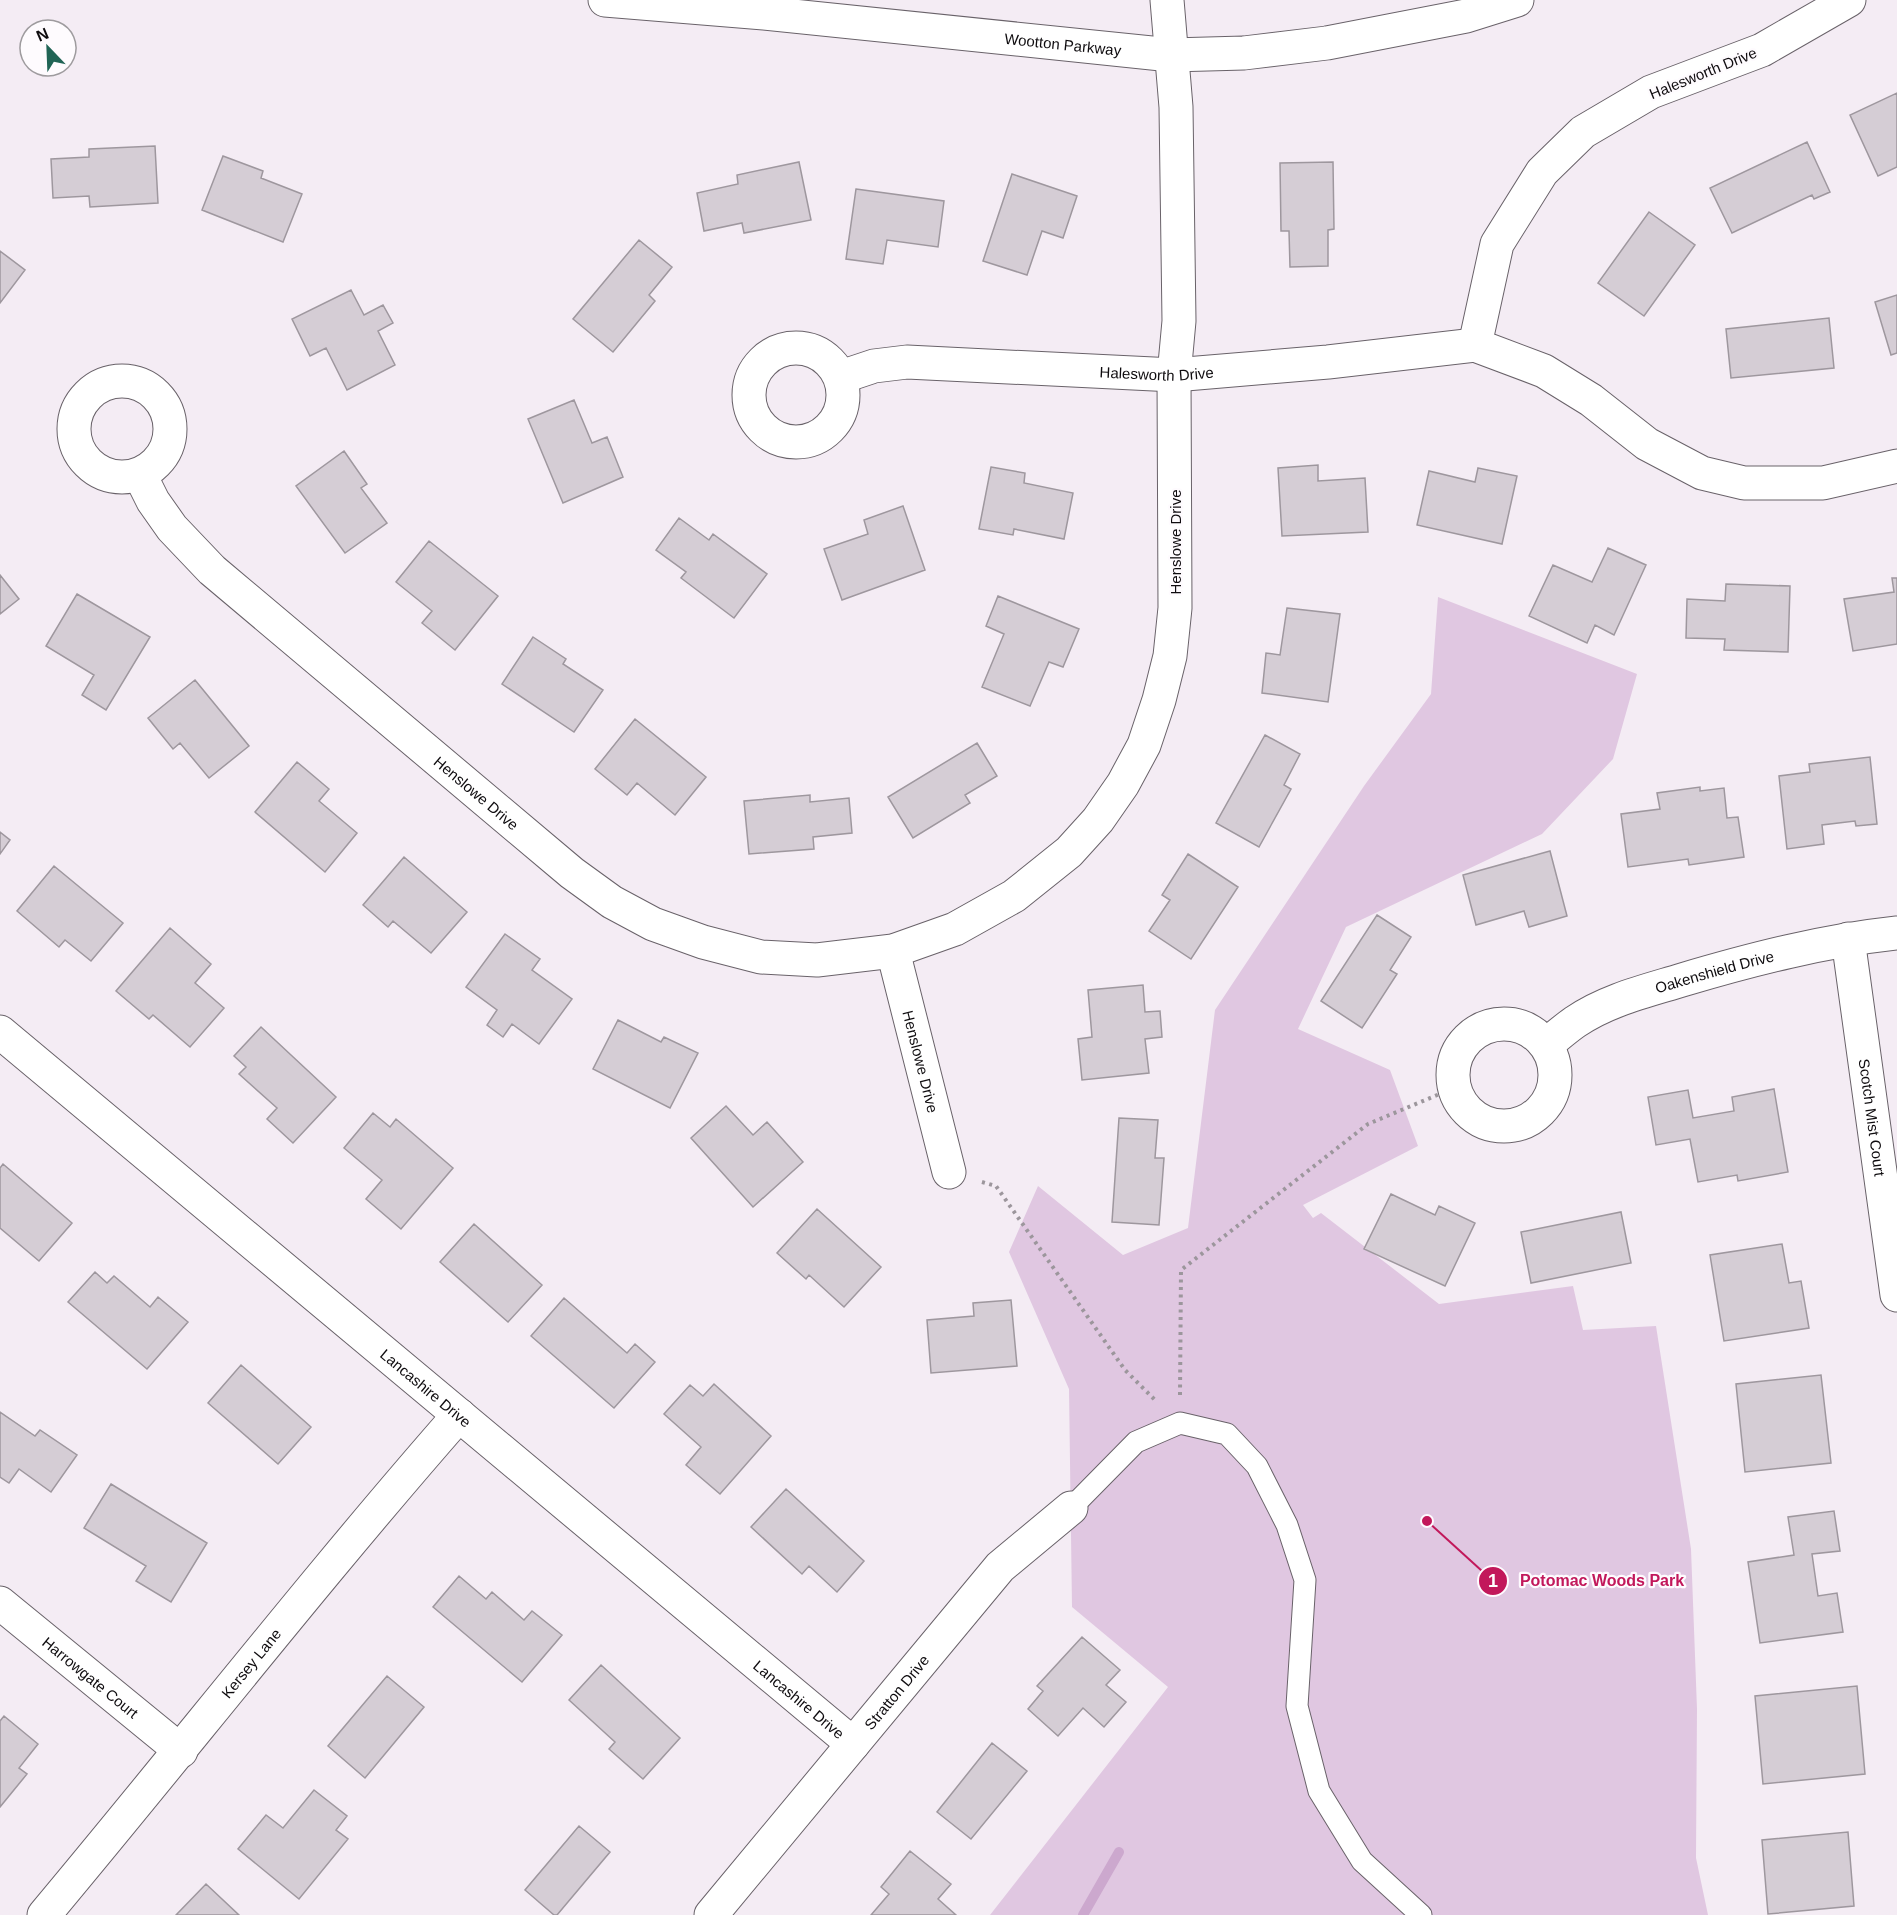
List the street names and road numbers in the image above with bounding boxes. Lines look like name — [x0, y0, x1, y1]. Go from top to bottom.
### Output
street label: Wootton Parkway — [1004, 29, 1123, 58]
street label: Halesworth Drive — [1647, 44, 1759, 102]
street label: Halesworth Drive — [1099, 363, 1214, 384]
street label: Henslowe Drive — [1167, 489, 1184, 595]
street label: Henslowe Drive — [431, 752, 522, 833]
street label: Oakenshield Drive — [1653, 947, 1776, 996]
street label: Henslowe Drive — [900, 1008, 942, 1115]
street label: Scotch Mist Court — [1856, 1057, 1889, 1178]
street label: Lancashire Drive — [377, 1345, 475, 1430]
street label: Kersey Lane — [218, 1625, 284, 1701]
street label: Harrowgate Court — [39, 1633, 142, 1722]
street label: Stratton Drive — [860, 1651, 932, 1733]
street label: Lancashire Drive — [751, 1656, 848, 1742]

